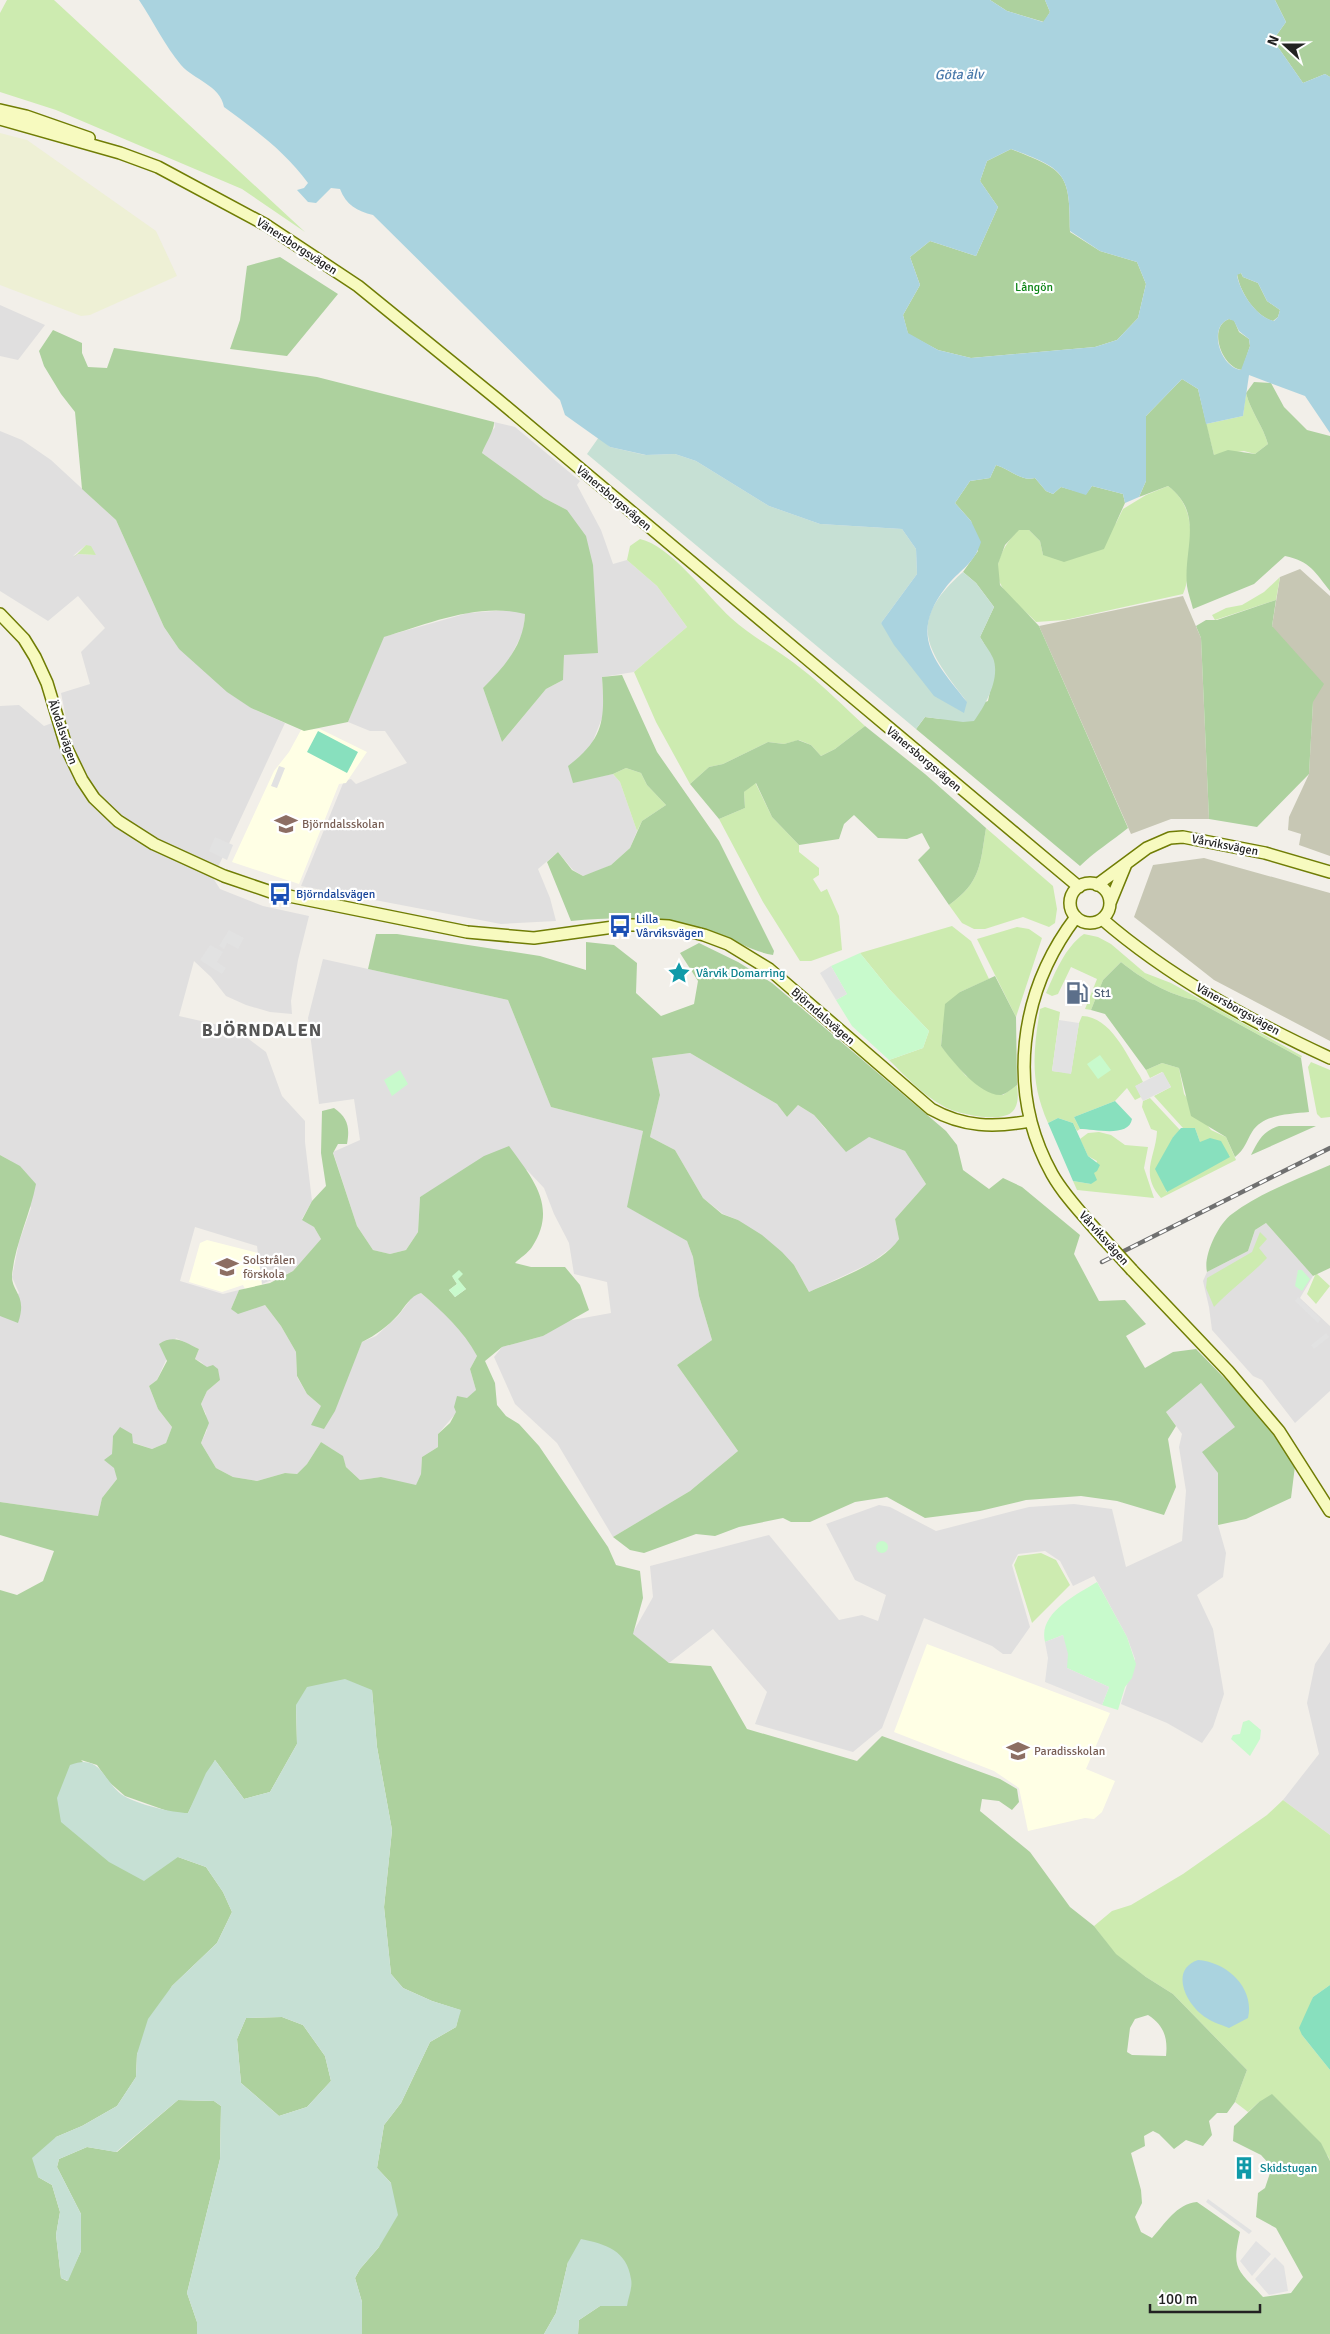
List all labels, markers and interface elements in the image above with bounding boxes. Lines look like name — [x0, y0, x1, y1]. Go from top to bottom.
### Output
north arrow — [1260, 20, 1310, 70]
text: N — [1264, 33, 1283, 48]
water label: Göta älv — [935, 66, 985, 83]
street label: Vänersborgsvägen — [253, 215, 340, 278]
park label: Långön — [1015, 280, 1053, 295]
street label: Vänersborgsvägen — [573, 463, 654, 534]
street label: Älvdalsvägen — [44, 698, 81, 767]
street label: Vänersborgsvägen — [883, 724, 964, 795]
school or university icon: Björndalsskolan — [273, 811, 299, 837]
place label: Björndalsskolan — [302, 817, 384, 832]
street label: Vårviksvägen — [1190, 832, 1259, 859]
bus stop icon: Björndalsvägen — [267, 881, 293, 907]
place label: Björndalsvägen — [296, 887, 375, 902]
place label: Lilla Vårviksvägen — [636, 912, 703, 941]
bus stop icon: Lilla Vårviksvägen — [607, 913, 633, 939]
place icon: Vårvik Domarring — [666, 960, 692, 986]
place label: Vårvik Domarring — [696, 966, 785, 981]
fuel station icon: St1 — [1064, 980, 1090, 1006]
street label: Vänersborgsvägen — [1193, 980, 1282, 1039]
street label: Björndalsvägen — [788, 985, 858, 1048]
place label: St1 — [1094, 986, 1111, 1001]
district label: BJÖRNDALEN — [202, 1019, 322, 1041]
street label: Vårviksvägen — [1075, 1208, 1132, 1268]
place label: Solstrålen förskola — [243, 1253, 295, 1282]
school or university icon: Solstrålen förskola — [214, 1254, 240, 1280]
school or university icon: Paradisskolan — [1005, 1738, 1031, 1764]
place label: Paradisskolan — [1034, 1744, 1105, 1759]
building icon: Skidstugan — [1231, 2155, 1257, 2181]
place label: Skidstugan — [1260, 2161, 1317, 2176]
scale bar — [1150, 2282, 1260, 2314]
text: 100 m — [1158, 2290, 1198, 2308]

